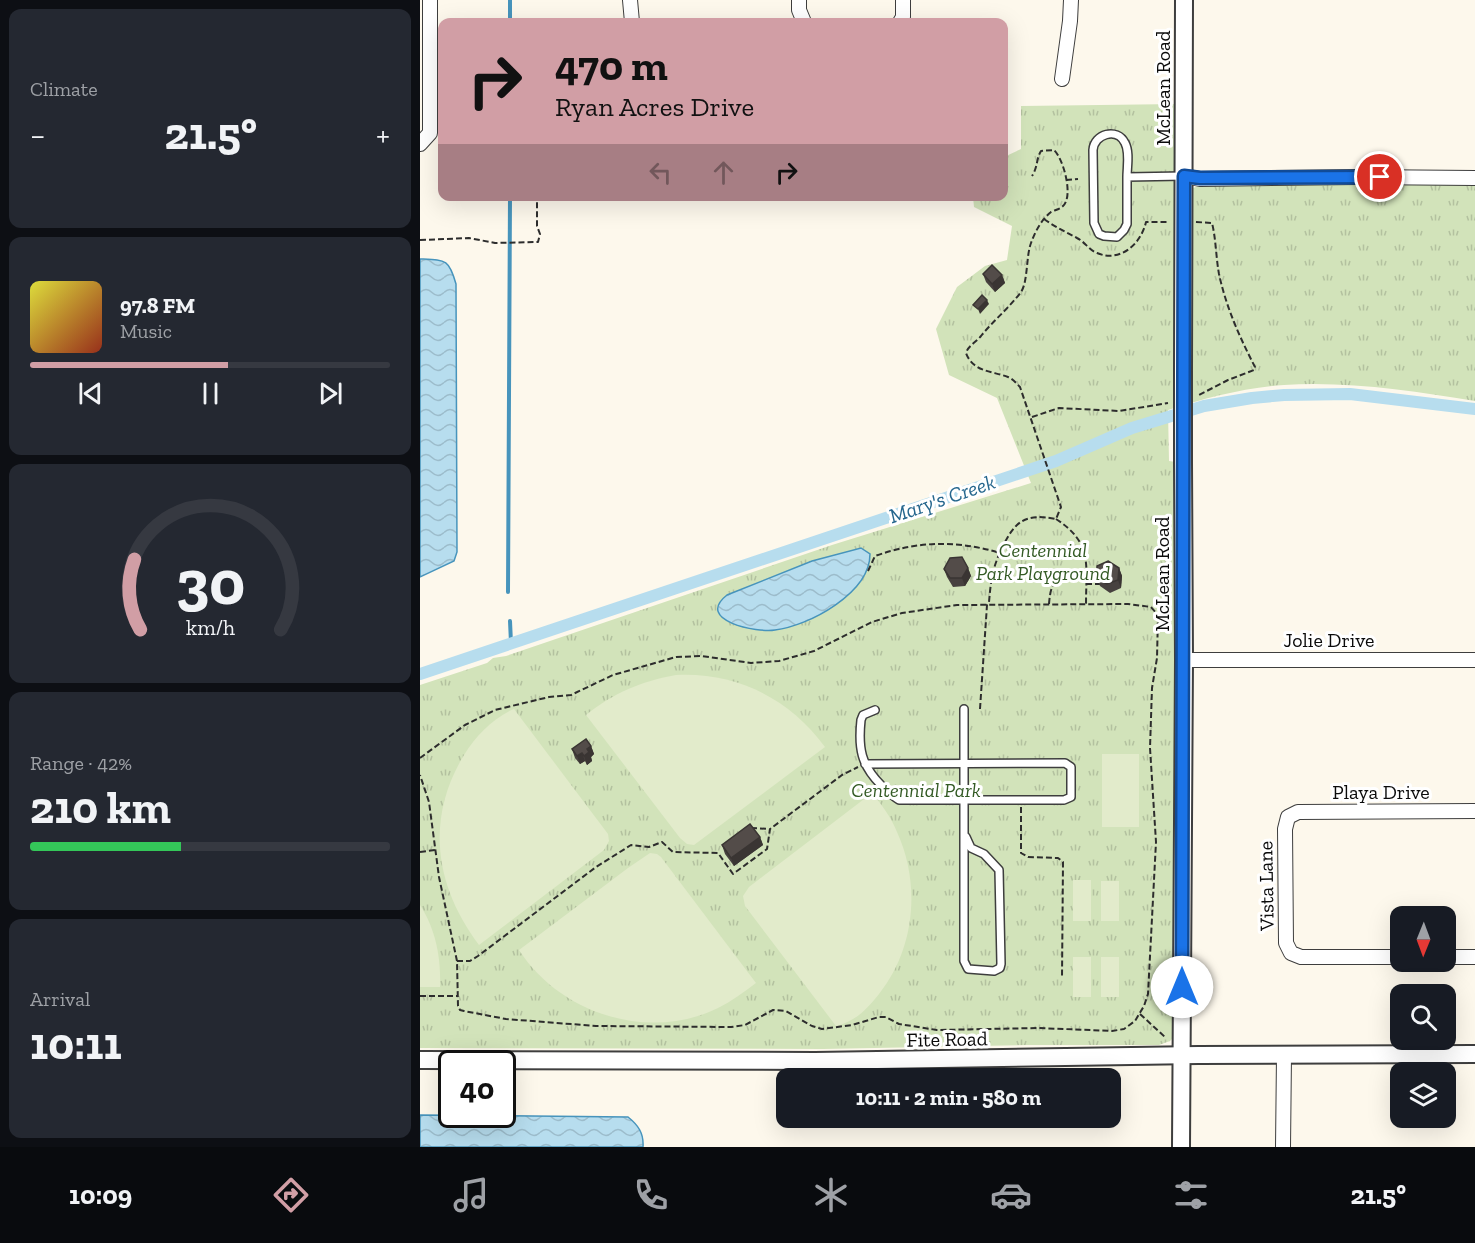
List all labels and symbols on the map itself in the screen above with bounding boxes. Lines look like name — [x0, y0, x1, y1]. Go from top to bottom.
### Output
street label: McLean Road — [1151, 30, 1175, 146]
pin — [1354, 151, 1405, 202]
water label: Mary's Creek — [885, 469, 998, 528]
street label: McLean Road — [1150, 516, 1174, 632]
park label: Centennial Park Playground — [976, 538, 1110, 585]
street label: Jolie Drive — [1284, 628, 1374, 652]
park label: Centennial Park — [851, 778, 981, 802]
street label: Playa Drive — [1332, 780, 1430, 804]
street label: Vista Lane — [1253, 841, 1279, 932]
north arrow — [1390, 906, 1456, 972]
position arrow — [1150, 955, 1214, 1019]
street label: Fite Road — [906, 1026, 988, 1052]
speed limit sign: 40 — [438, 1050, 516, 1128]

